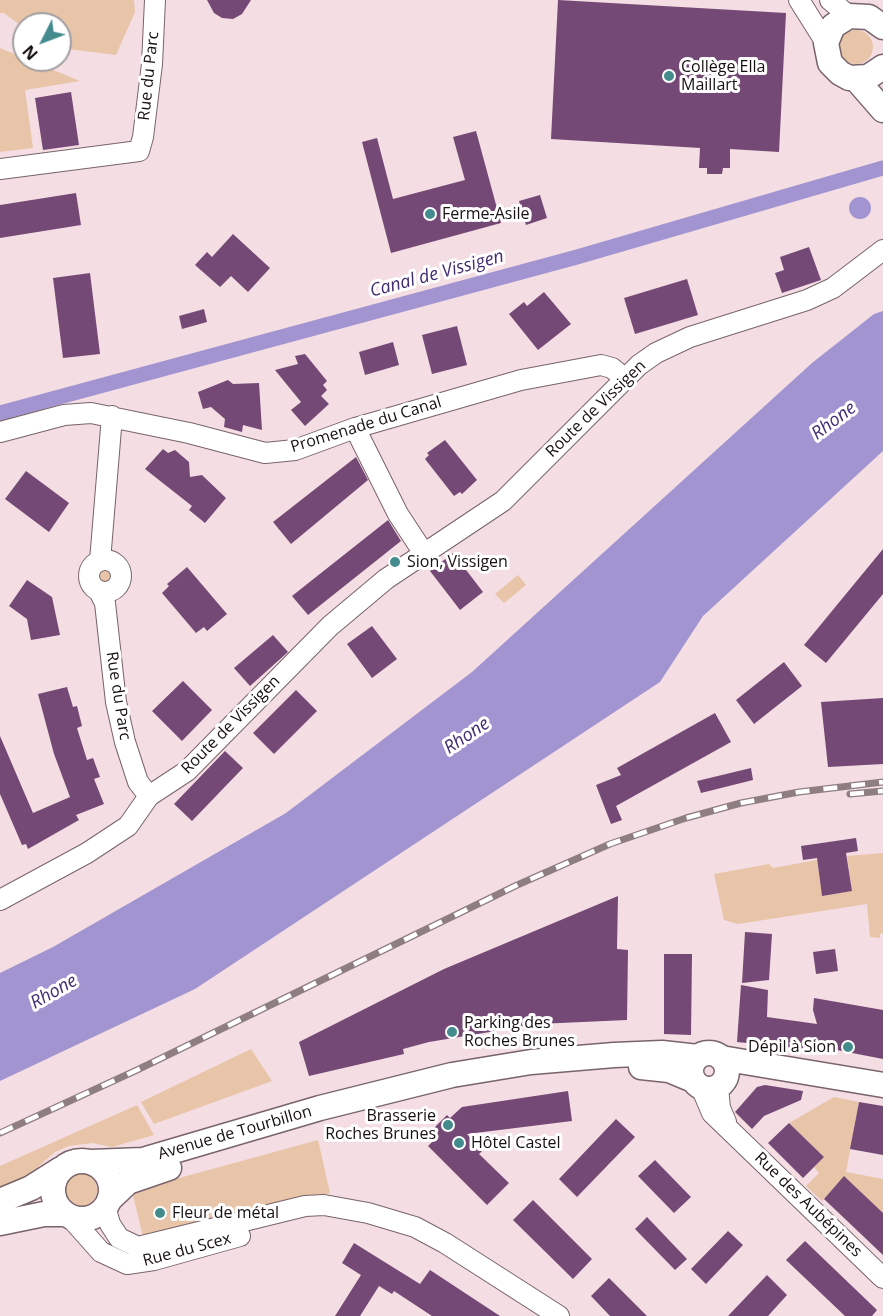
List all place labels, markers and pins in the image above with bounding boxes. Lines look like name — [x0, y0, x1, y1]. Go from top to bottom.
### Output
place label: Collège Ella Maillart — [681, 57, 765, 95]
marker: Collège Ella Maillart — [662, 69, 676, 83]
place label: Ferme-Asile — [442, 204, 530, 224]
marker: Ferme-Asile — [423, 207, 437, 221]
place label: Sion, Vissigen — [407, 552, 508, 572]
marker: Sion, Vissigen — [388, 555, 402, 569]
place label: Parking des Roches Brunes — [464, 1013, 575, 1051]
marker: Parking des Roches Brunes — [445, 1025, 459, 1039]
place label: Dépil à Sion — [748, 1037, 836, 1057]
marker: Dépil à Sion — [841, 1040, 855, 1054]
place label: Brasserie Roches Brunes — [325, 1106, 436, 1144]
marker: Brasserie Roches Brunes — [441, 1118, 455, 1132]
place label: Hôtel Castel — [471, 1133, 561, 1153]
marker: Hôtel Castel — [452, 1136, 466, 1150]
place label: Fleur de métal — [172, 1203, 279, 1223]
marker: Fleur de métal — [153, 1206, 167, 1220]

